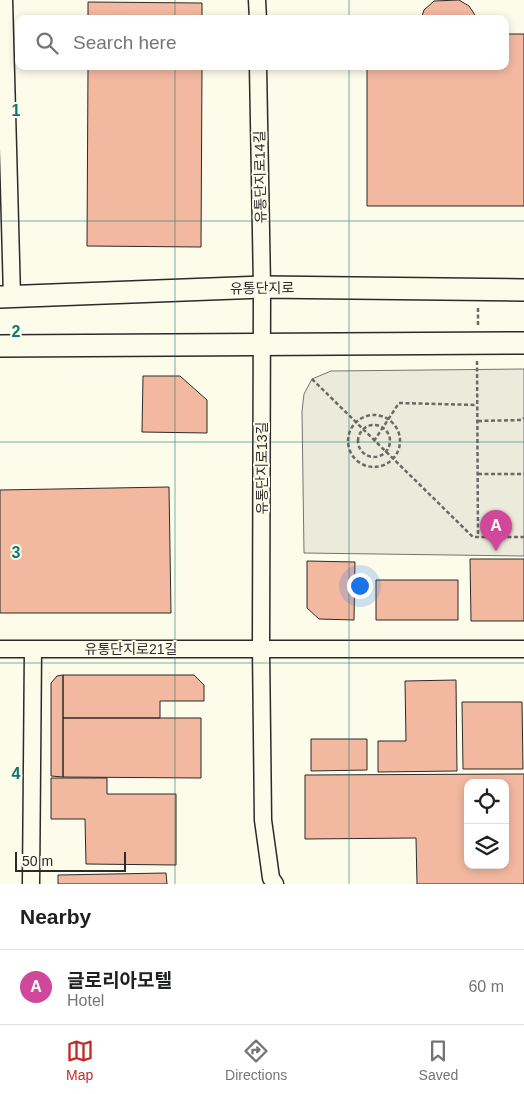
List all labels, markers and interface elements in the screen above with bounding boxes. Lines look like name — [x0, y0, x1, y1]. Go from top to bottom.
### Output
search box — [15, 15, 509, 70]
icon: search — [33, 29, 61, 57]
text: Search here — [73, 32, 177, 53]
text: 1 — [12, 102, 21, 119]
street label: 유통단지로14길 — [251, 130, 269, 224]
street label: 유통단지로 — [230, 279, 294, 297]
text: 2 — [12, 323, 21, 340]
street label: 유통단지로13길 — [254, 422, 270, 514]
pin: A — [480, 510, 512, 551]
text: 3 — [12, 544, 21, 561]
your location — [347, 573, 373, 599]
street label: 유통단지로21길 — [85, 641, 177, 657]
text: 4 — [12, 765, 21, 782]
map controls — [464, 779, 509, 869]
button: locate — [464, 779, 509, 824]
button: layers — [464, 824, 509, 869]
scale bar — [15, 849, 126, 872]
text: 50 m — [22, 853, 53, 869]
text: Nearby — [20, 905, 91, 928]
text: 글로리아모텔 — [67, 970, 172, 991]
text: A — [30, 978, 42, 995]
text: 60 m — [468, 978, 504, 995]
text: Hotel — [67, 992, 104, 1009]
tab: Map — [66, 1037, 94, 1083]
tab: Directions — [225, 1037, 287, 1083]
tab: Saved — [419, 1037, 458, 1083]

